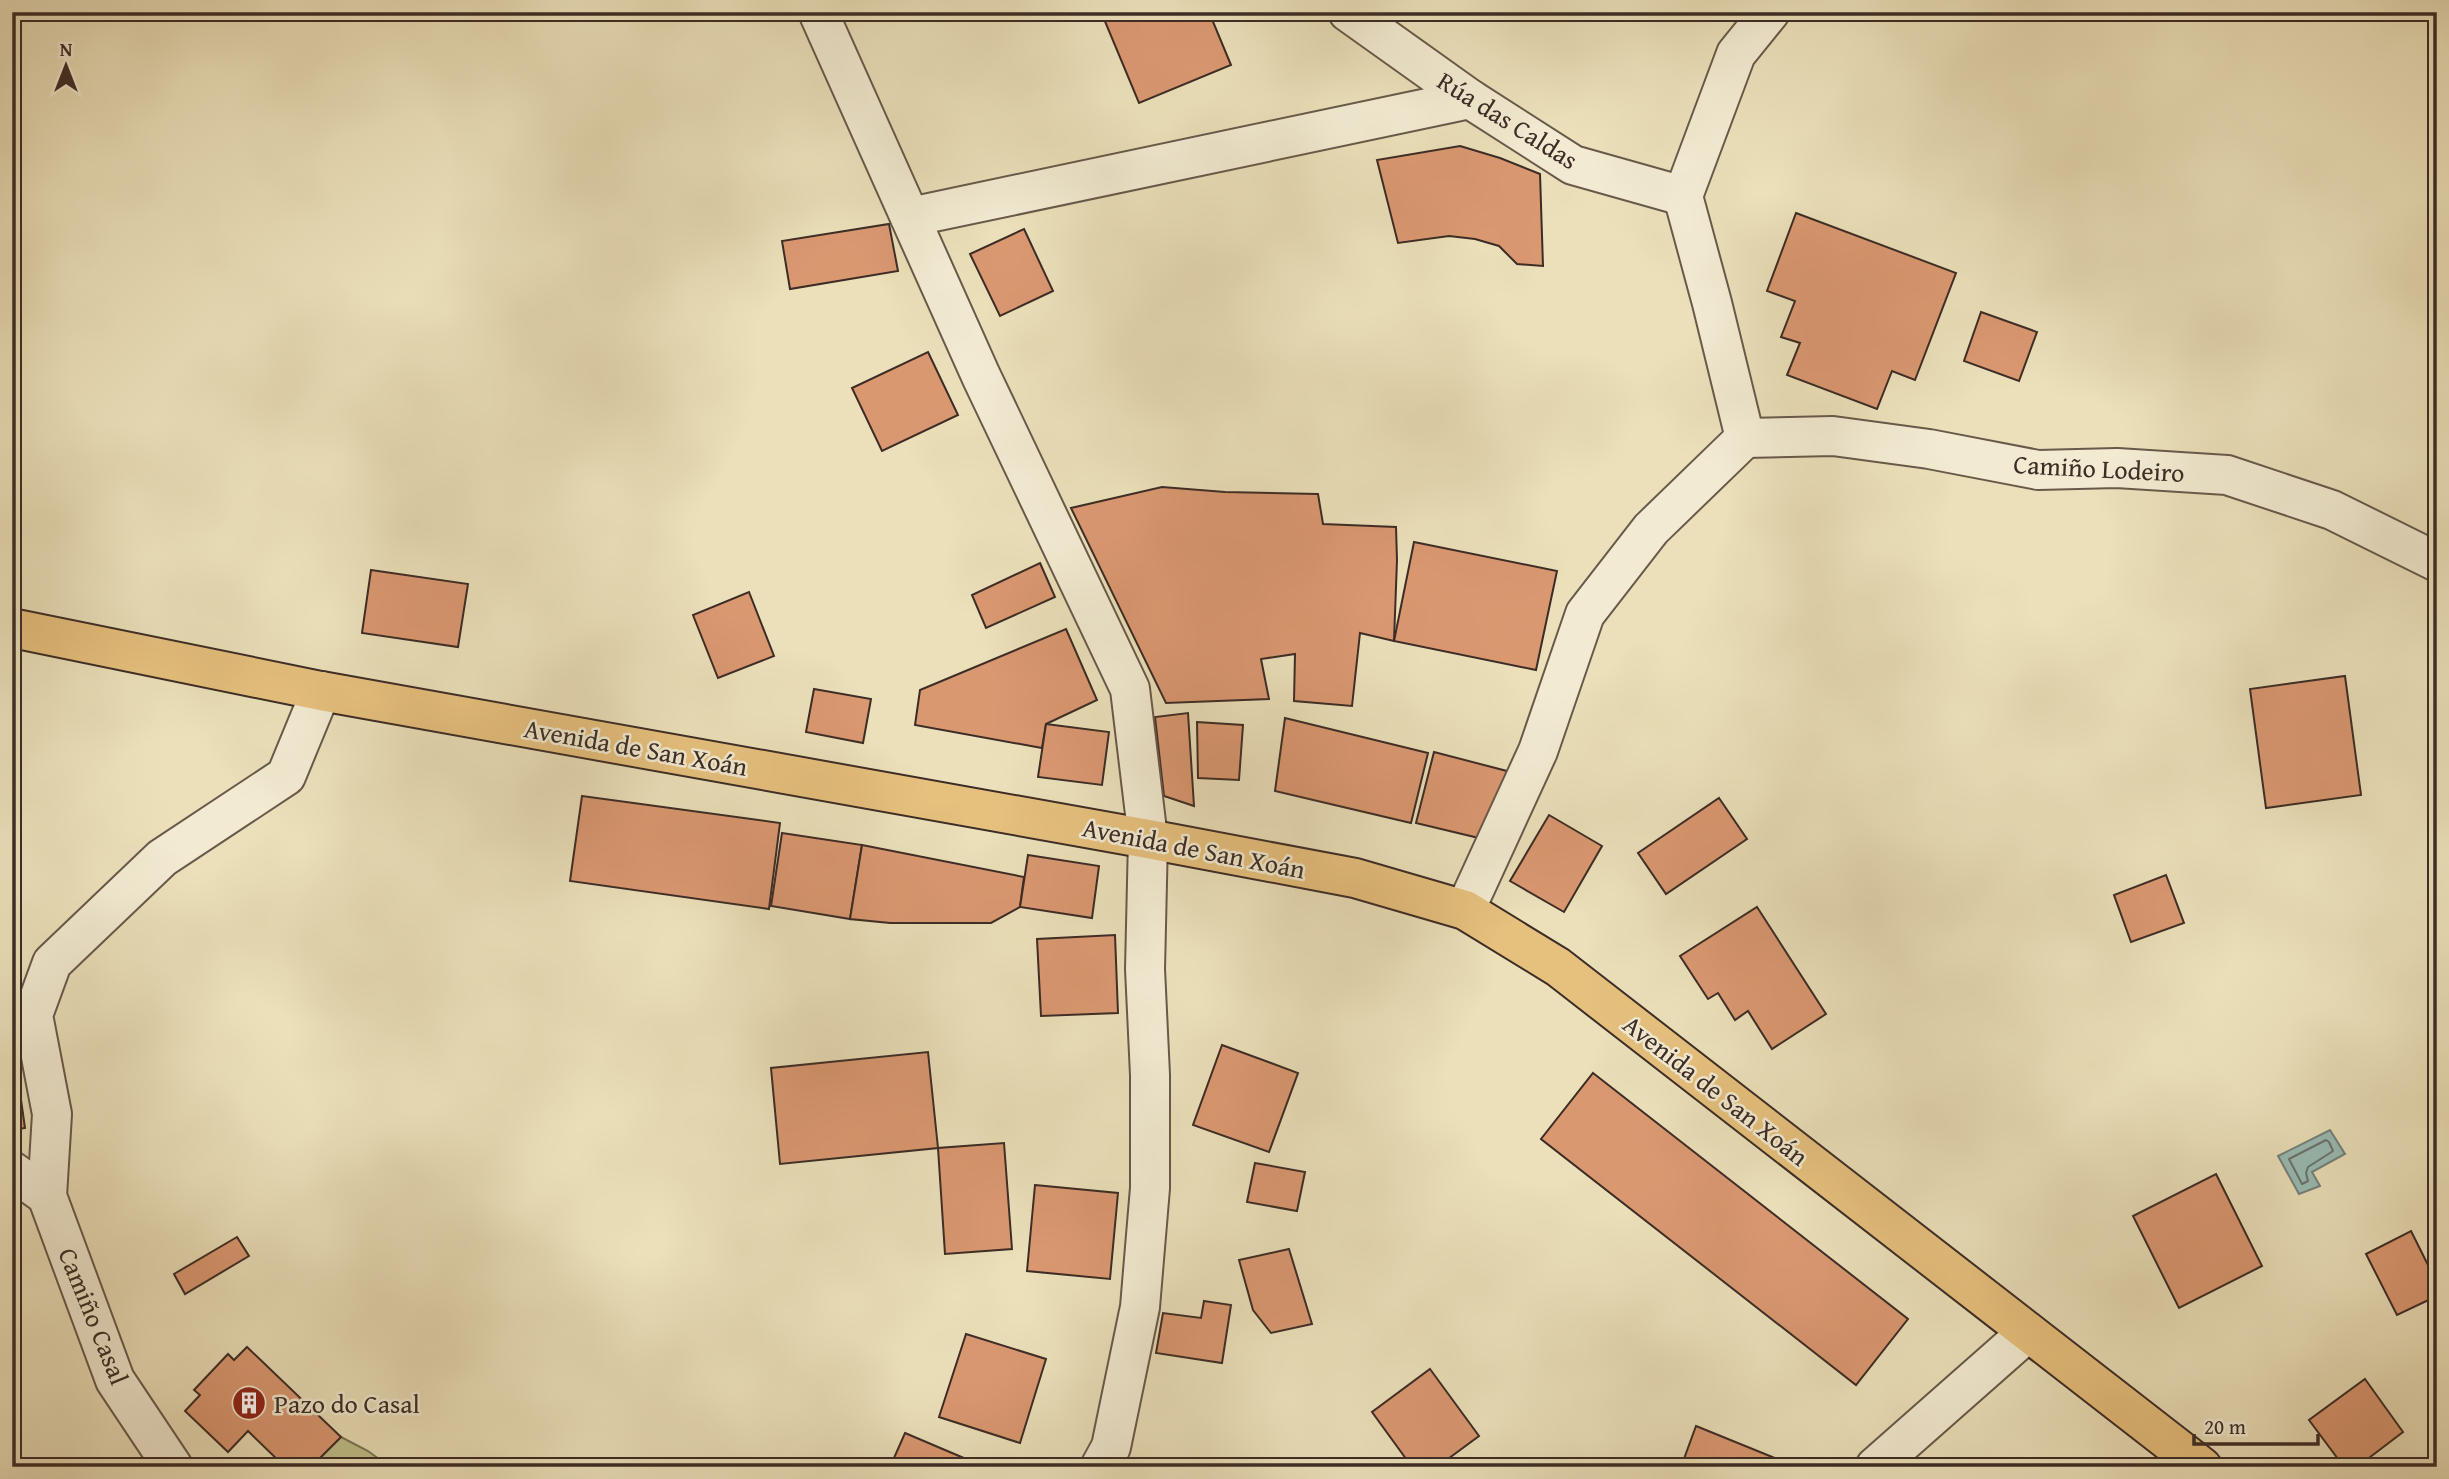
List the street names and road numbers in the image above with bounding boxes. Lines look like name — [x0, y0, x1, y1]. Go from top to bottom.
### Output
street label: Rúa das Caldas — [1430, 61, 1586, 179]
street label: Camiño Lodeiro — [2012, 444, 2186, 492]
street label: Avenida de San Xoán — [521, 708, 751, 786]
street label: Avenida de San Xoán — [1079, 807, 1309, 889]
street label: Avenida de San Xoán — [1615, 1005, 1817, 1175]
street label: Camiño Casal — [49, 1242, 139, 1390]

